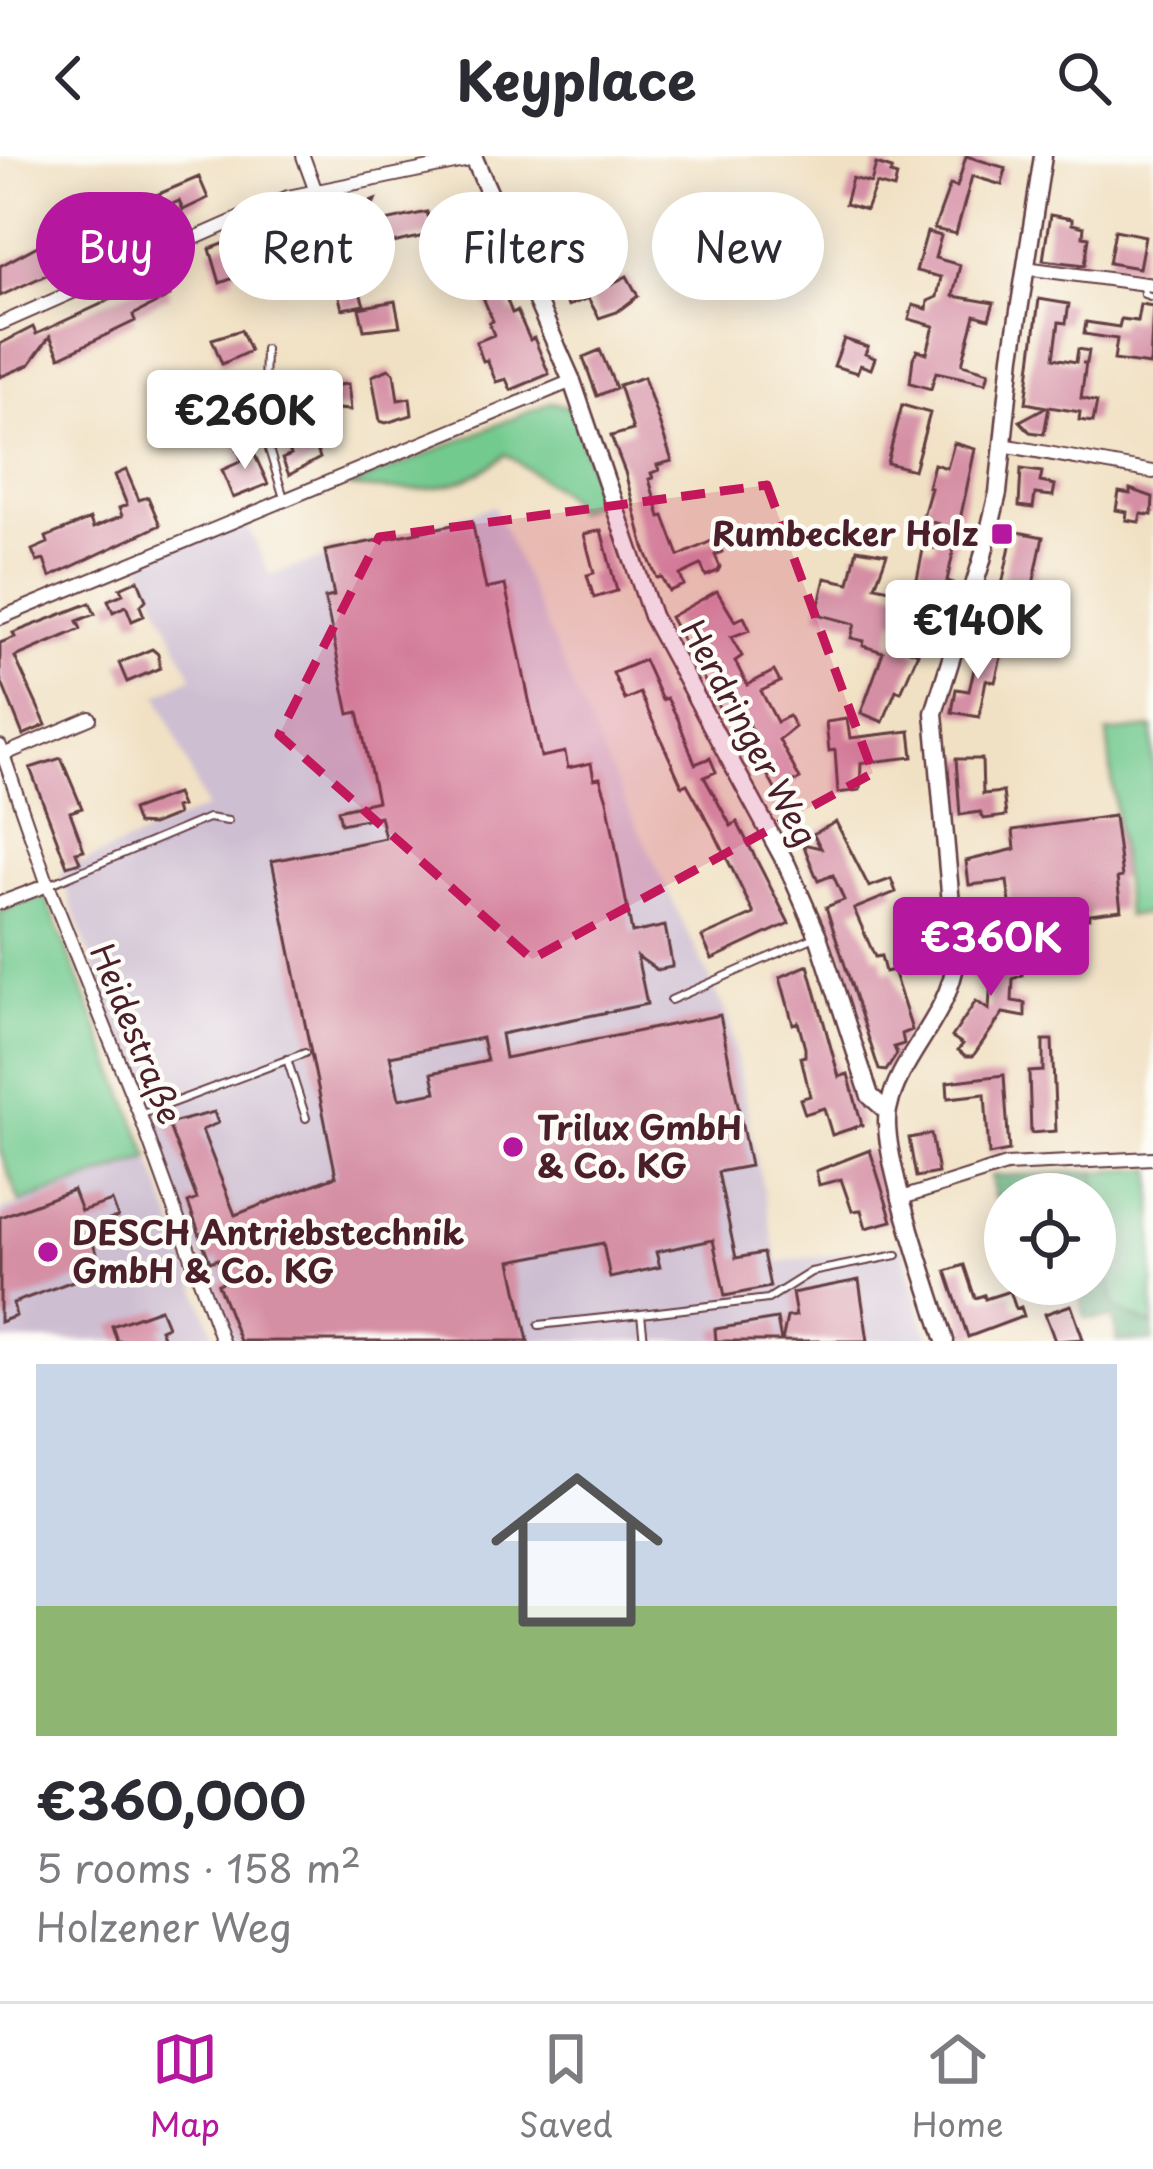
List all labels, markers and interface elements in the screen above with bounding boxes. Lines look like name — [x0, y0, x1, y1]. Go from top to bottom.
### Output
text: Keyplace — [456, 38, 697, 119]
icon: back — [36, 45, 102, 111]
icon: search — [1051, 45, 1117, 111]
chip: Buy — [36, 192, 195, 300]
chip: Rent — [219, 192, 395, 300]
chip: Filters — [419, 192, 628, 300]
chip: New — [652, 192, 824, 300]
pin: €260K — [161, 370, 329, 472]
text: €260K — [174, 379, 316, 438]
place label: Rumbecker Holz — [712, 507, 978, 557]
marker: Rumbecker Holz — [989, 521, 1015, 547]
pin: €140K — [894, 580, 1062, 682]
text: €140K — [912, 589, 1044, 648]
street label: Herdringer Weg — [670, 610, 831, 854]
pin: €360K — [907, 897, 1075, 999]
text: €360K — [920, 906, 1062, 965]
street label: Heidestraße — [79, 935, 197, 1131]
place label: Trilux GmbH & Co. KG — [537, 1101, 742, 1189]
marker: Trilux GmbH & Co. KG — [500, 1134, 526, 1160]
map controls — [984, 1173, 1116, 1305]
button: locate — [984, 1173, 1116, 1305]
place label: DESCH Antriebstechnik GmbH & Co. KG — [72, 1206, 464, 1294]
marker: DESCH Antriebstechnik GmbH & Co. KG — [35, 1239, 61, 1265]
icon: home — [469, 1442, 685, 1658]
text: €360,000 — [36, 1760, 306, 1837]
text: 5 rooms · 158 m² — [36, 1837, 361, 1896]
text: Holzener Weg — [36, 1896, 292, 1955]
tab: Map — [150, 2026, 220, 2148]
tab: Saved — [519, 2026, 613, 2148]
tab: Home — [912, 2026, 1003, 2148]

